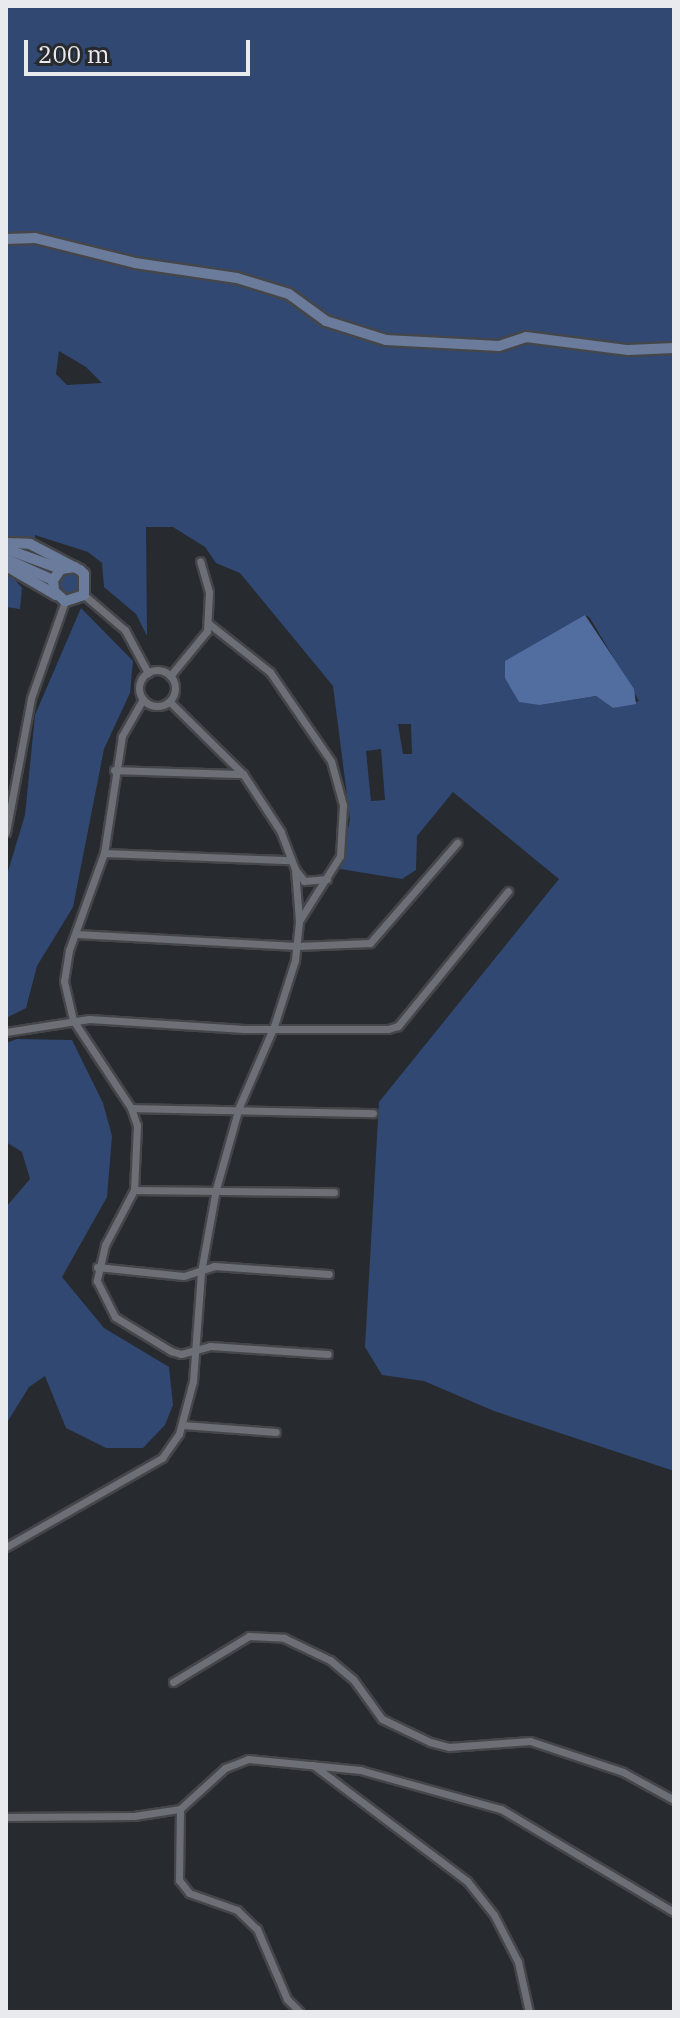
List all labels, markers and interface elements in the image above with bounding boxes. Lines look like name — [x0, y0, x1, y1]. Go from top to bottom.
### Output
scale bar — [28, 24, 254, 74]
text: 200 m — [38, 38, 110, 70]

